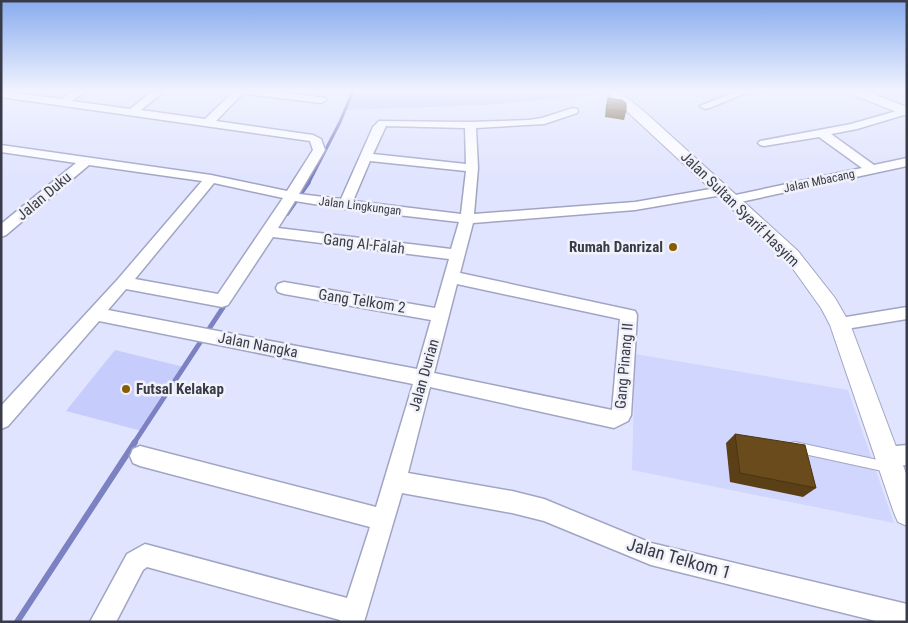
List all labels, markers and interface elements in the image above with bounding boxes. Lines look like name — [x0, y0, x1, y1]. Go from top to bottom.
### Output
street label: Jalan Sultan Syarif Hasyim — [677, 148, 803, 270]
street label: Jalan Mbacang — [782, 167, 856, 195]
street label: Jalan Duku — [13, 168, 75, 224]
street label: Jalan Lingkungan — [318, 194, 402, 218]
street label: Gang Al-Falah — [322, 230, 406, 258]
place label: Rumah Danrizal — [569, 238, 663, 256]
marker: Rumah Danrizal — [667, 241, 679, 253]
street label: Gang Telkom 2 — [317, 285, 407, 317]
street label: Gang Pinang II — [611, 322, 637, 410]
street label: Jalan Nangka — [217, 328, 299, 362]
street label: Jalan Durian — [405, 337, 443, 413]
place label: Futsal Kelakap — [136, 380, 224, 398]
marker: Futsal Kelakap — [120, 383, 132, 395]
street label: Jalan Telkom 1 — [625, 533, 733, 583]

